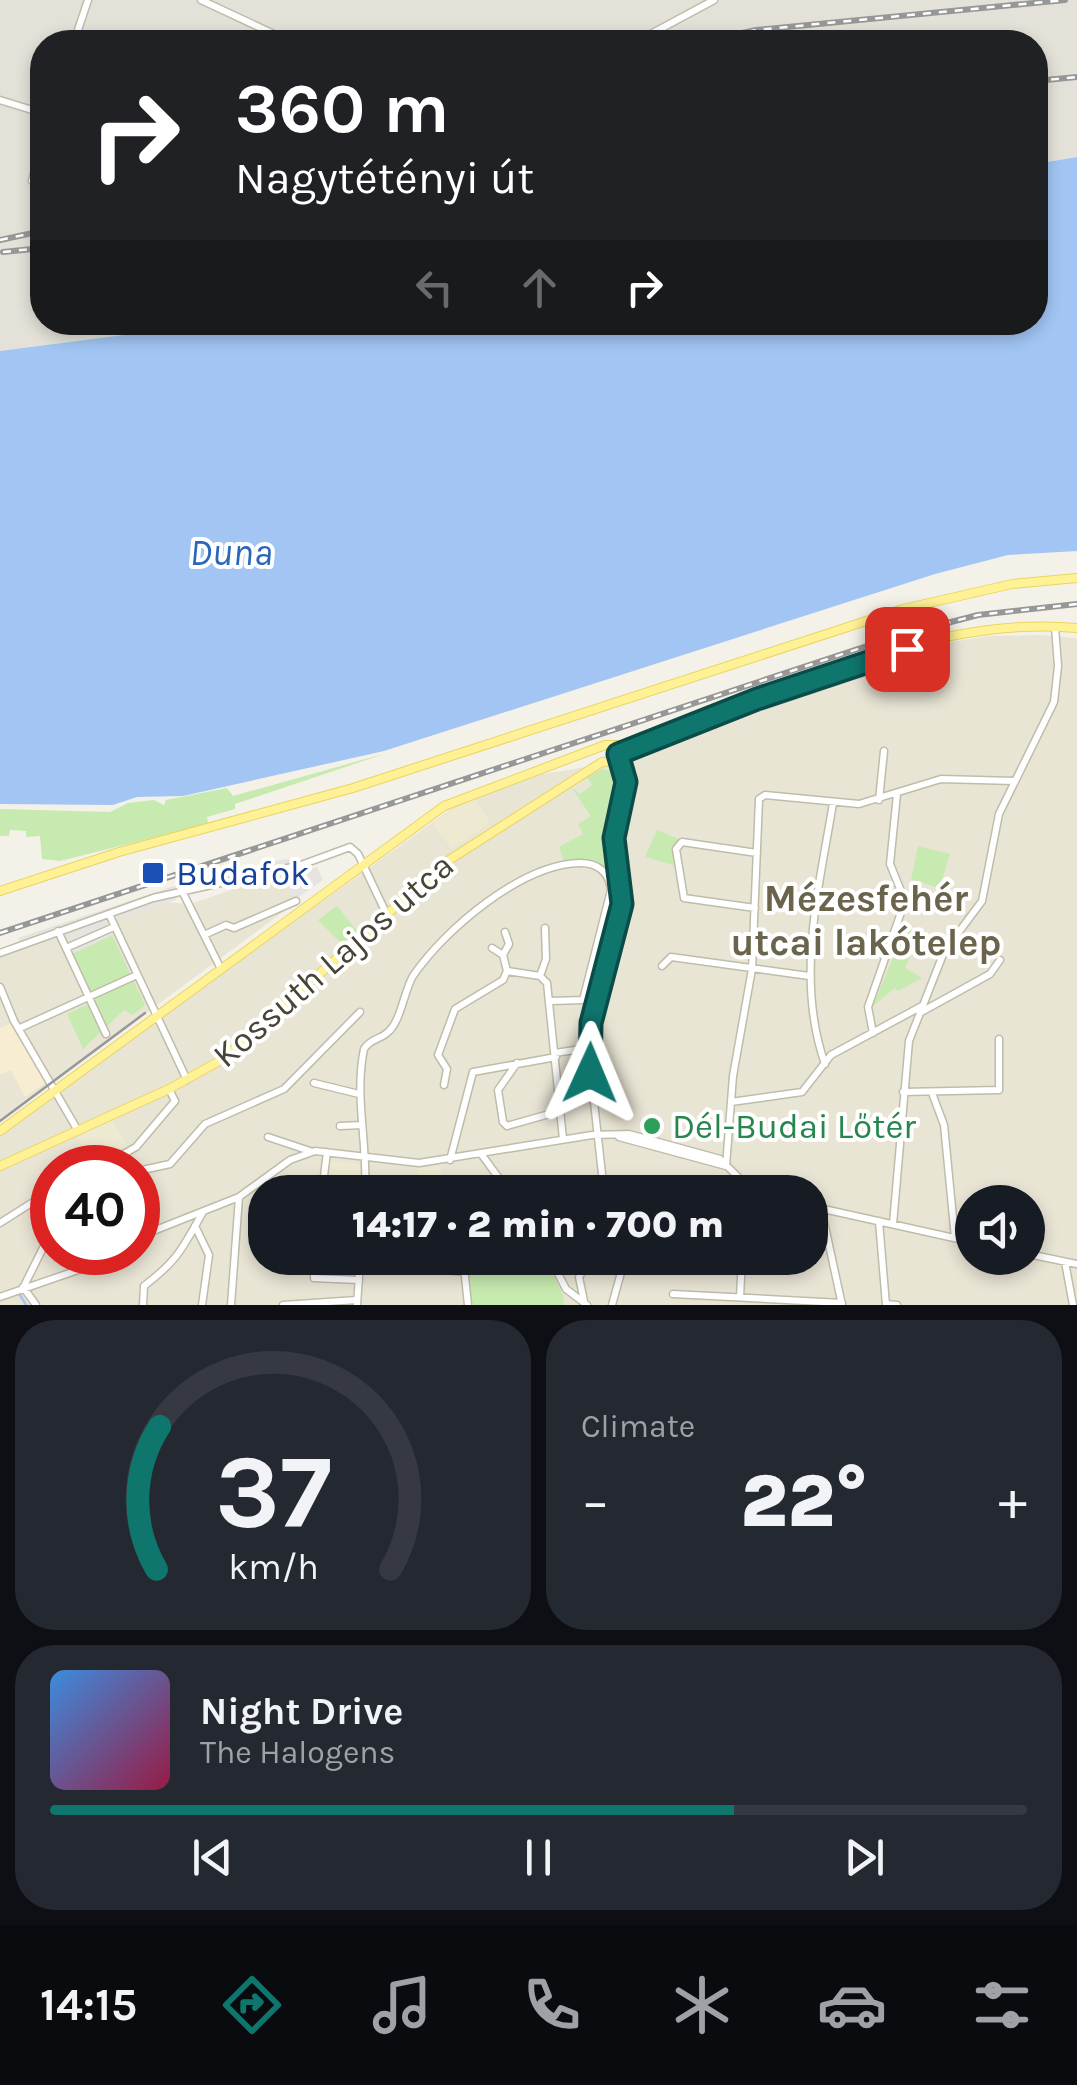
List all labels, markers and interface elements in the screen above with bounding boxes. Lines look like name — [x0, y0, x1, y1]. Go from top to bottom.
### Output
text: 360 m — [235, 68, 449, 150]
icon: right — [70, 70, 200, 200]
text: Nagytétényi út — [235, 152, 534, 204]
icon: left — [407, 260, 462, 315]
icon: ahead — [512, 260, 567, 315]
icon: right — [617, 260, 672, 315]
water label: Duna — [189, 530, 273, 575]
pin — [865, 607, 950, 692]
icon: arrive — [880, 622, 935, 677]
street label: Kossuth Lajos utca — [205, 845, 462, 1076]
place label: Budafok — [176, 853, 310, 894]
marker: Budafok — [140, 860, 166, 886]
district label: Mézesfehér utcai lakótelep — [730, 876, 1002, 965]
position arrow — [538, 1021, 642, 1125]
place label: Dél-Budai Lőtér — [672, 1106, 916, 1147]
marker: Dél-Budai Lőtér — [641, 1115, 663, 1137]
speed limit sign: 40 — [30, 1145, 160, 1275]
map controls — [955, 1185, 1045, 1275]
button: sound — [955, 1185, 1045, 1275]
text: 14:17 · 2 min · 700 m — [352, 1202, 724, 1247]
text: Climate — [581, 1408, 695, 1445]
text: 37 — [215, 1432, 331, 1553]
text: 22° — [740, 1457, 868, 1545]
text: − — [581, 1469, 610, 1533]
text: + — [998, 1469, 1027, 1533]
text: km/h — [228, 1546, 318, 1588]
text: Night Drive — [200, 1689, 403, 1734]
text: The Halogens — [200, 1734, 395, 1771]
icon: previous — [185, 1830, 240, 1885]
icon: pause — [511, 1830, 566, 1885]
icon: next — [837, 1830, 892, 1885]
icon: directions — [217, 1970, 287, 2040]
icon: music — [367, 1970, 437, 2040]
icon: phone — [517, 1970, 587, 2040]
icon: climate — [667, 1970, 737, 2040]
icon: car — [817, 1970, 887, 2040]
icon: filters — [967, 1970, 1037, 2040]
text: 14:15 — [40, 1979, 137, 2031]

